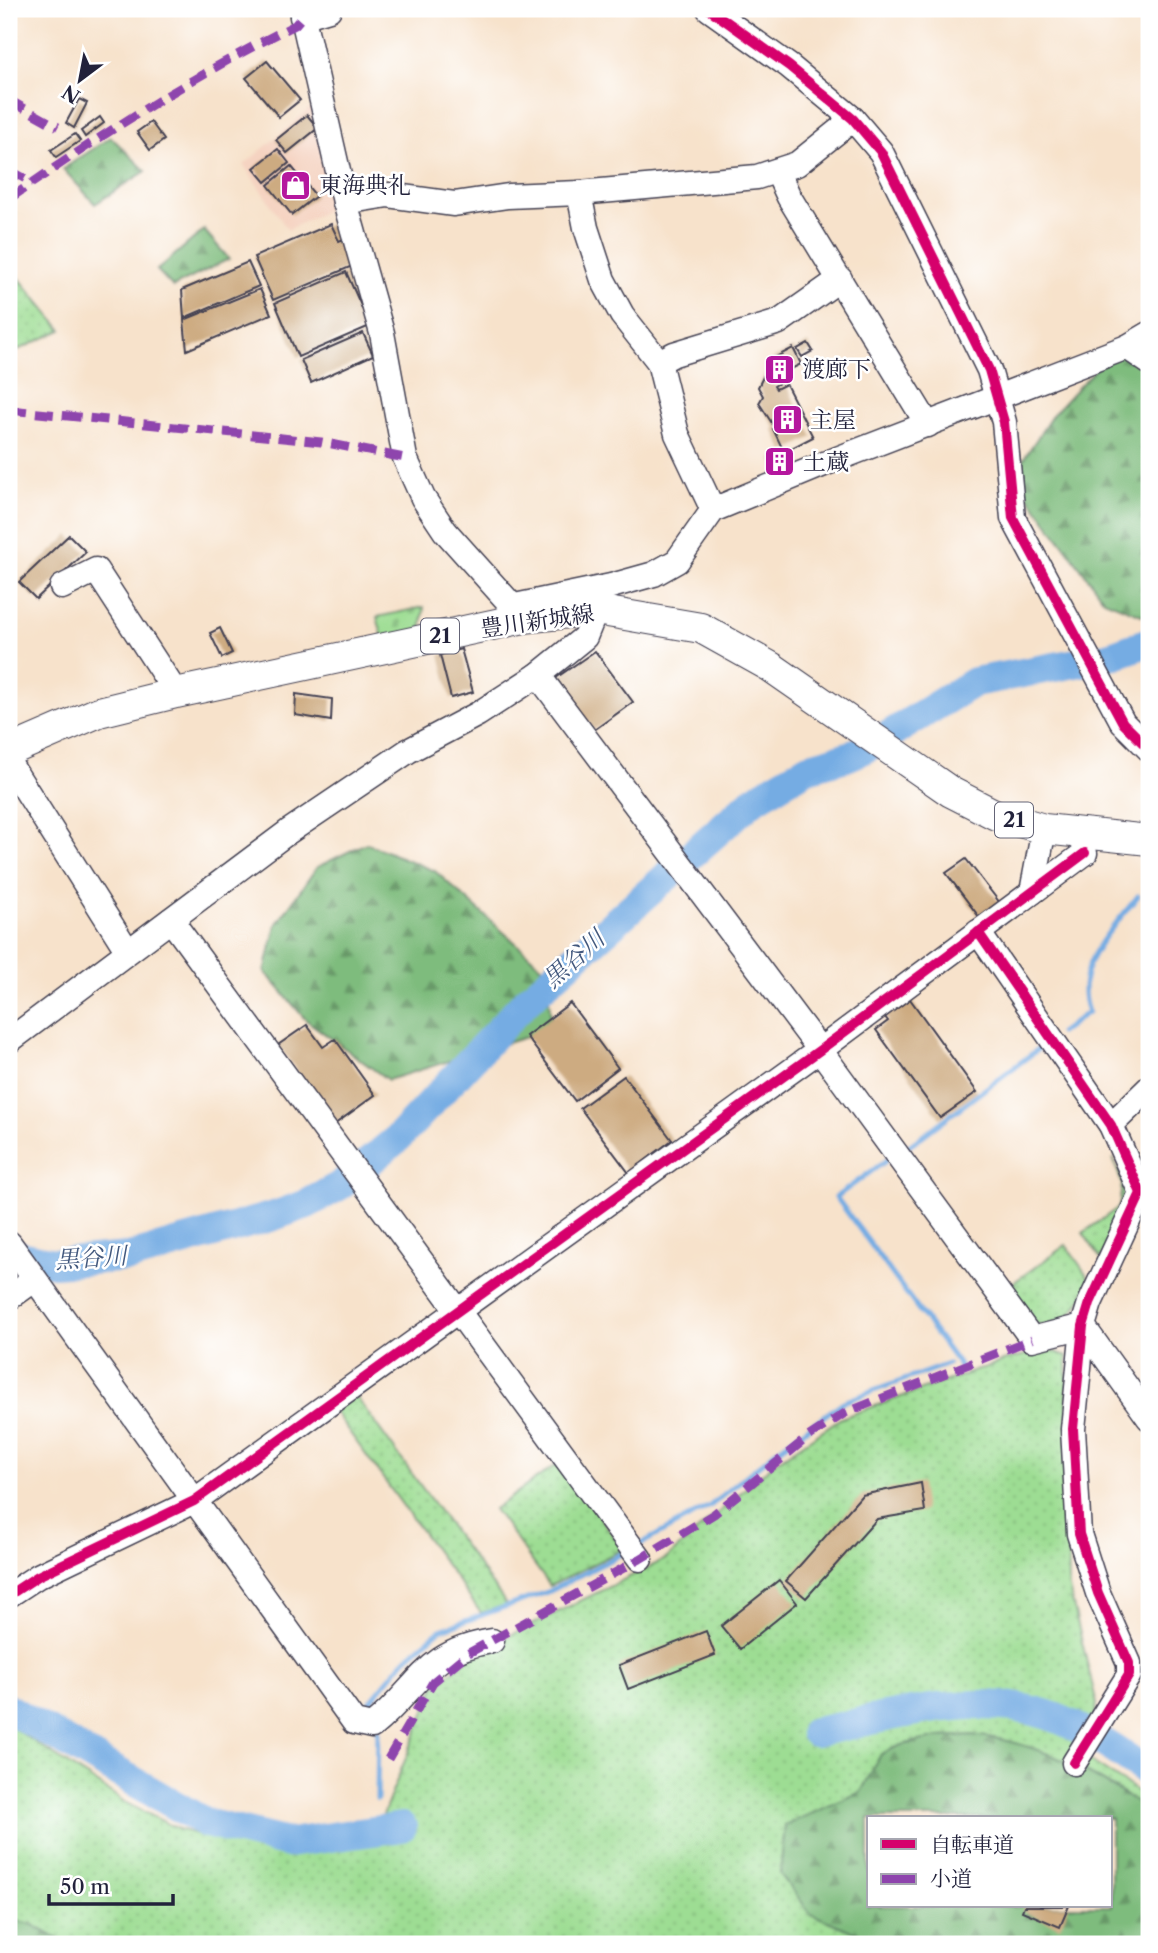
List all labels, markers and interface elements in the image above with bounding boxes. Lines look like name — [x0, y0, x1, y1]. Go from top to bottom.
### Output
north arrow — [46, 46, 116, 116]
text: N — [58, 80, 84, 108]
shop icon: 東海典礼 — [279, 168, 313, 202]
place label: 東海典礼 — [319, 171, 411, 199]
building icon: 渡廊下 — [762, 352, 796, 386]
place label: 渡廊下 — [802, 355, 871, 383]
building icon: 主屋 — [770, 403, 804, 437]
place label: 主屋 — [810, 406, 856, 434]
building icon: 土蔵 — [763, 445, 797, 479]
place label: 土蔵 — [803, 448, 849, 476]
street label: 豊川新城線 — [478, 599, 596, 643]
road number: 21 — [421, 618, 459, 654]
road number: 21 — [995, 802, 1033, 838]
water label: 黒谷川 — [537, 922, 612, 993]
water label: 黒谷川 — [54, 1240, 131, 1274]
legend — [867, 1816, 1112, 1908]
text: 自転車道 — [930, 1832, 1014, 1857]
scale bar — [49, 1862, 173, 1906]
text: 小道 — [930, 1866, 972, 1891]
text: 50 m — [60, 1874, 110, 1899]

